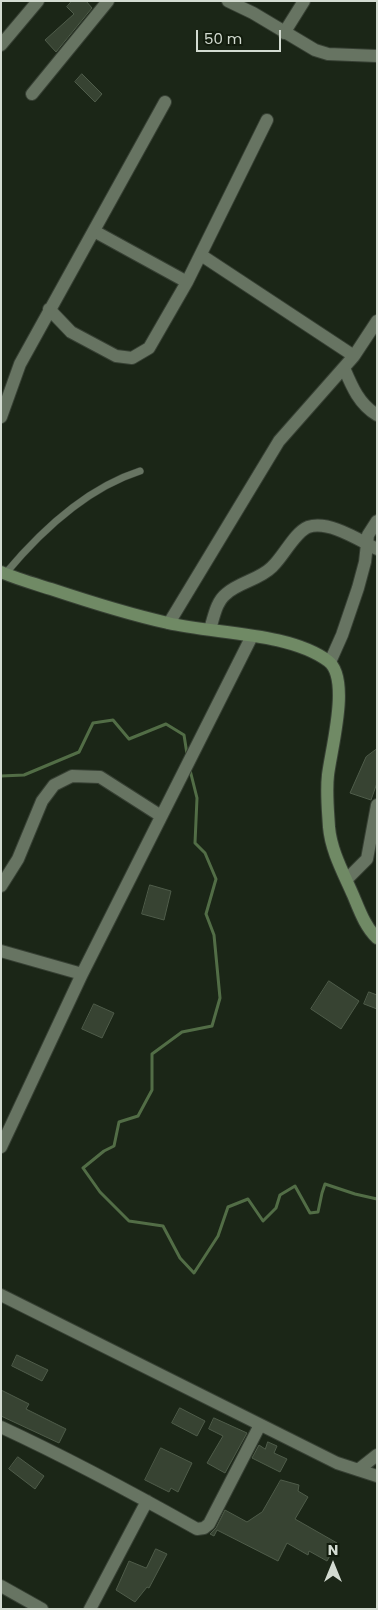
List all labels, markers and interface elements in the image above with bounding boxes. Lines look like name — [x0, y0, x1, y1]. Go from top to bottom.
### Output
scale bar — [198, 20, 283, 52]
text: 50 m — [204, 28, 242, 49]
north arrow — [308, 1540, 358, 1590]
text: N — [328, 1540, 338, 1560]

